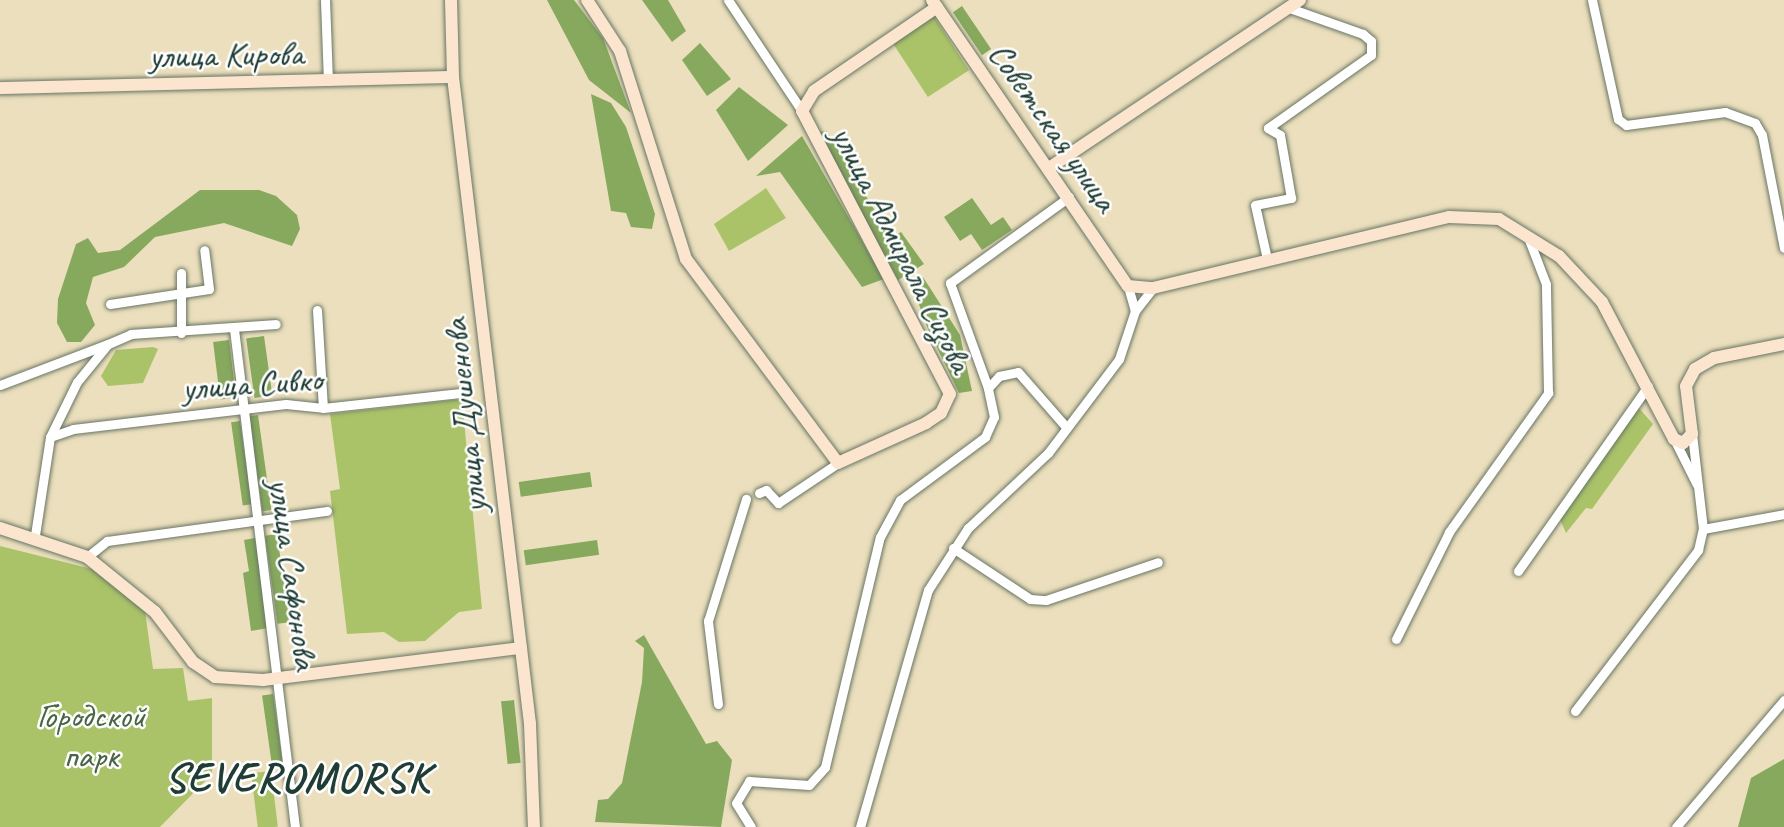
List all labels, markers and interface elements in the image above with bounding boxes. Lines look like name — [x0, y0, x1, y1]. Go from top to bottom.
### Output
street label: улица Кирова — [149, 33, 303, 77]
street label: Советская улица — [978, 33, 1128, 221]
street label: улица Адмирала Сизова — [821, 116, 983, 382]
street label: улица Душенова — [434, 316, 496, 516]
street label: улица Сивко — [181, 358, 323, 410]
street label: улица Сафонова — [259, 476, 327, 672]
park label: Городской парк — [37, 695, 145, 777]
district label: SEVEROMORSK — [168, 753, 428, 803]

